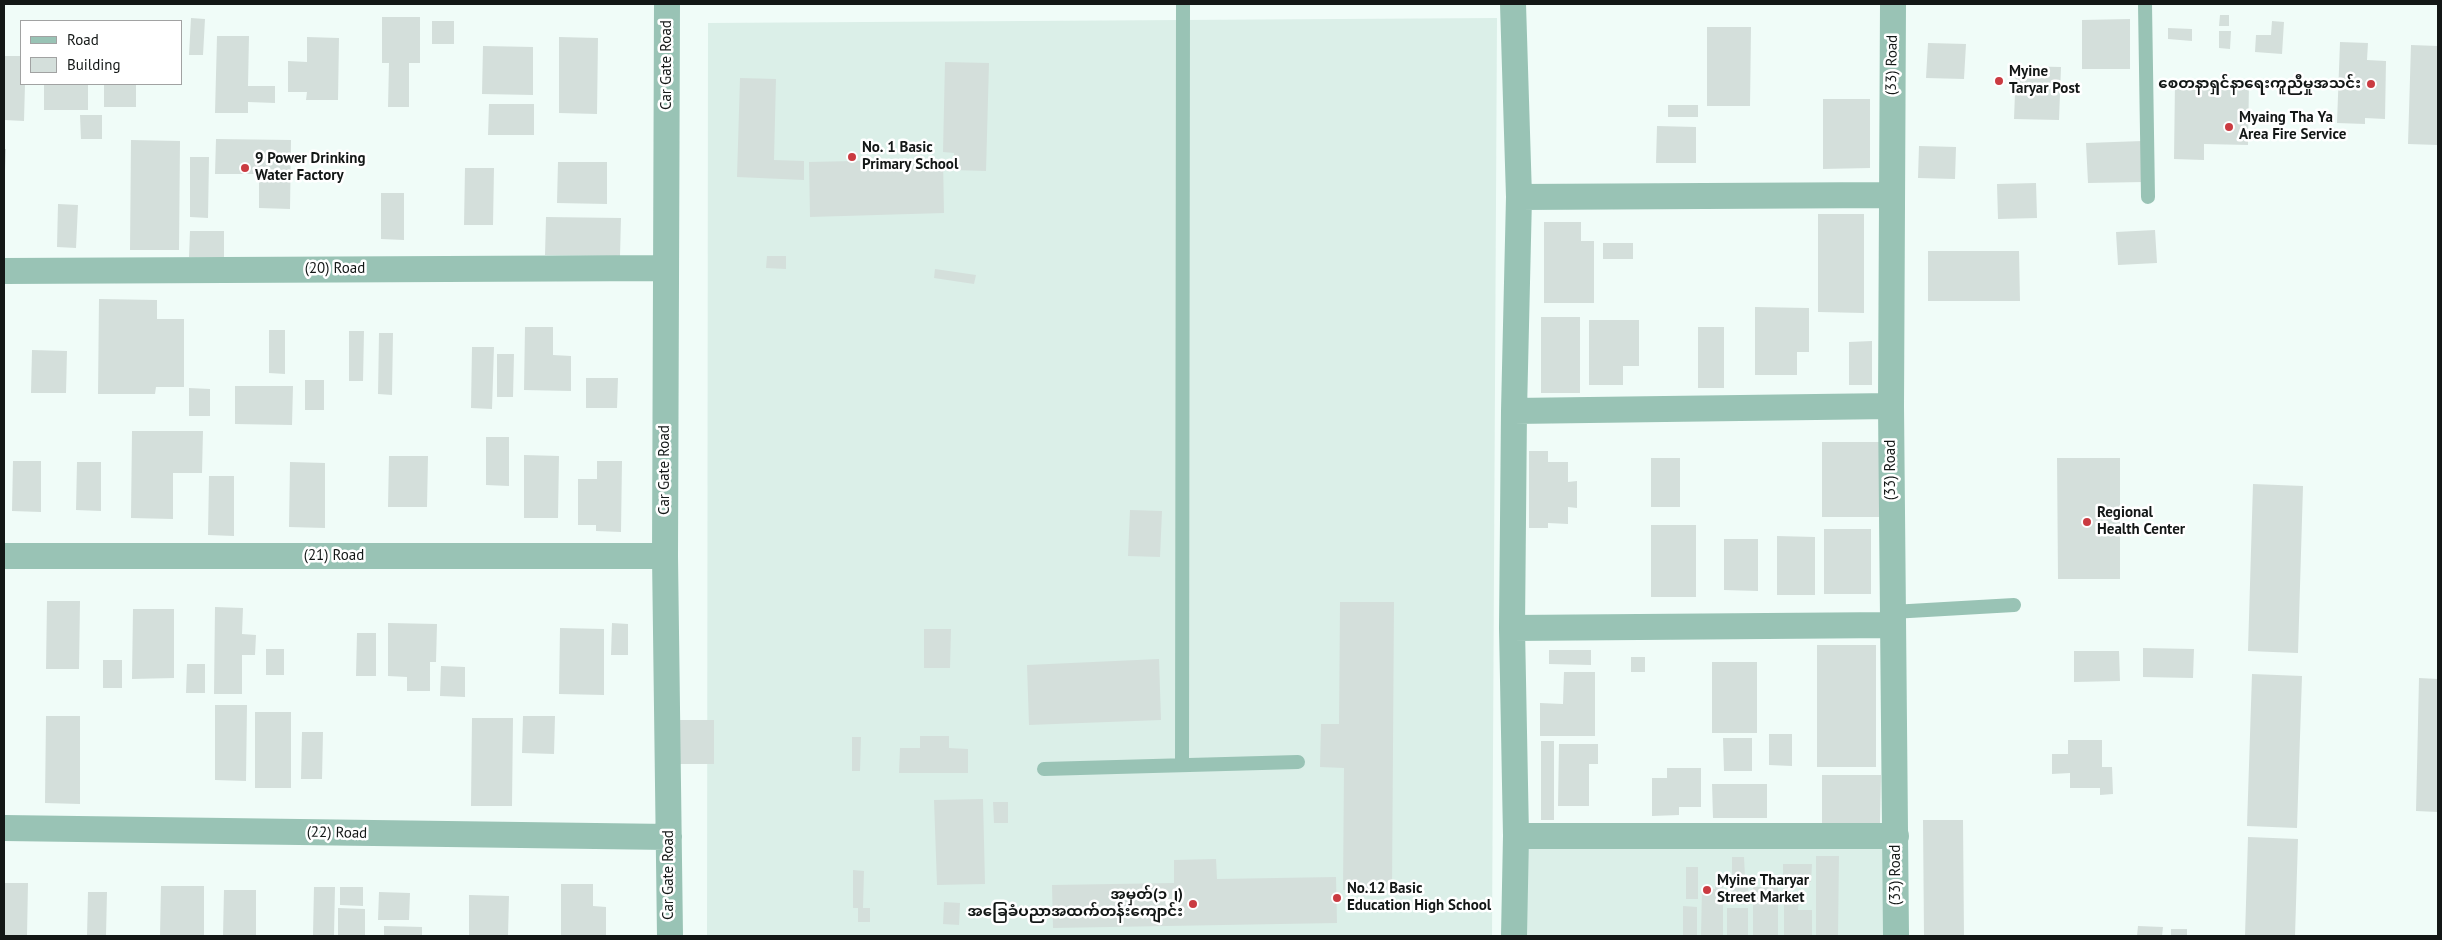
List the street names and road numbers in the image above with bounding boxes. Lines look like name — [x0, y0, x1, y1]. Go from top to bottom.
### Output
street label: Car Gate Road — [658, 20, 676, 110]
street label: (33) Road — [1882, 35, 1902, 95]
street label: (20) Road — [305, 260, 365, 278]
street label: Car Gate Road — [656, 425, 674, 515]
street label: (33) Road — [1882, 440, 1900, 500]
street label: (21) Road — [304, 547, 364, 565]
street label: (22) Road — [307, 823, 367, 843]
street label: Car Gate Road — [660, 830, 678, 920]
street label: (33) Road — [1887, 845, 1905, 905]

